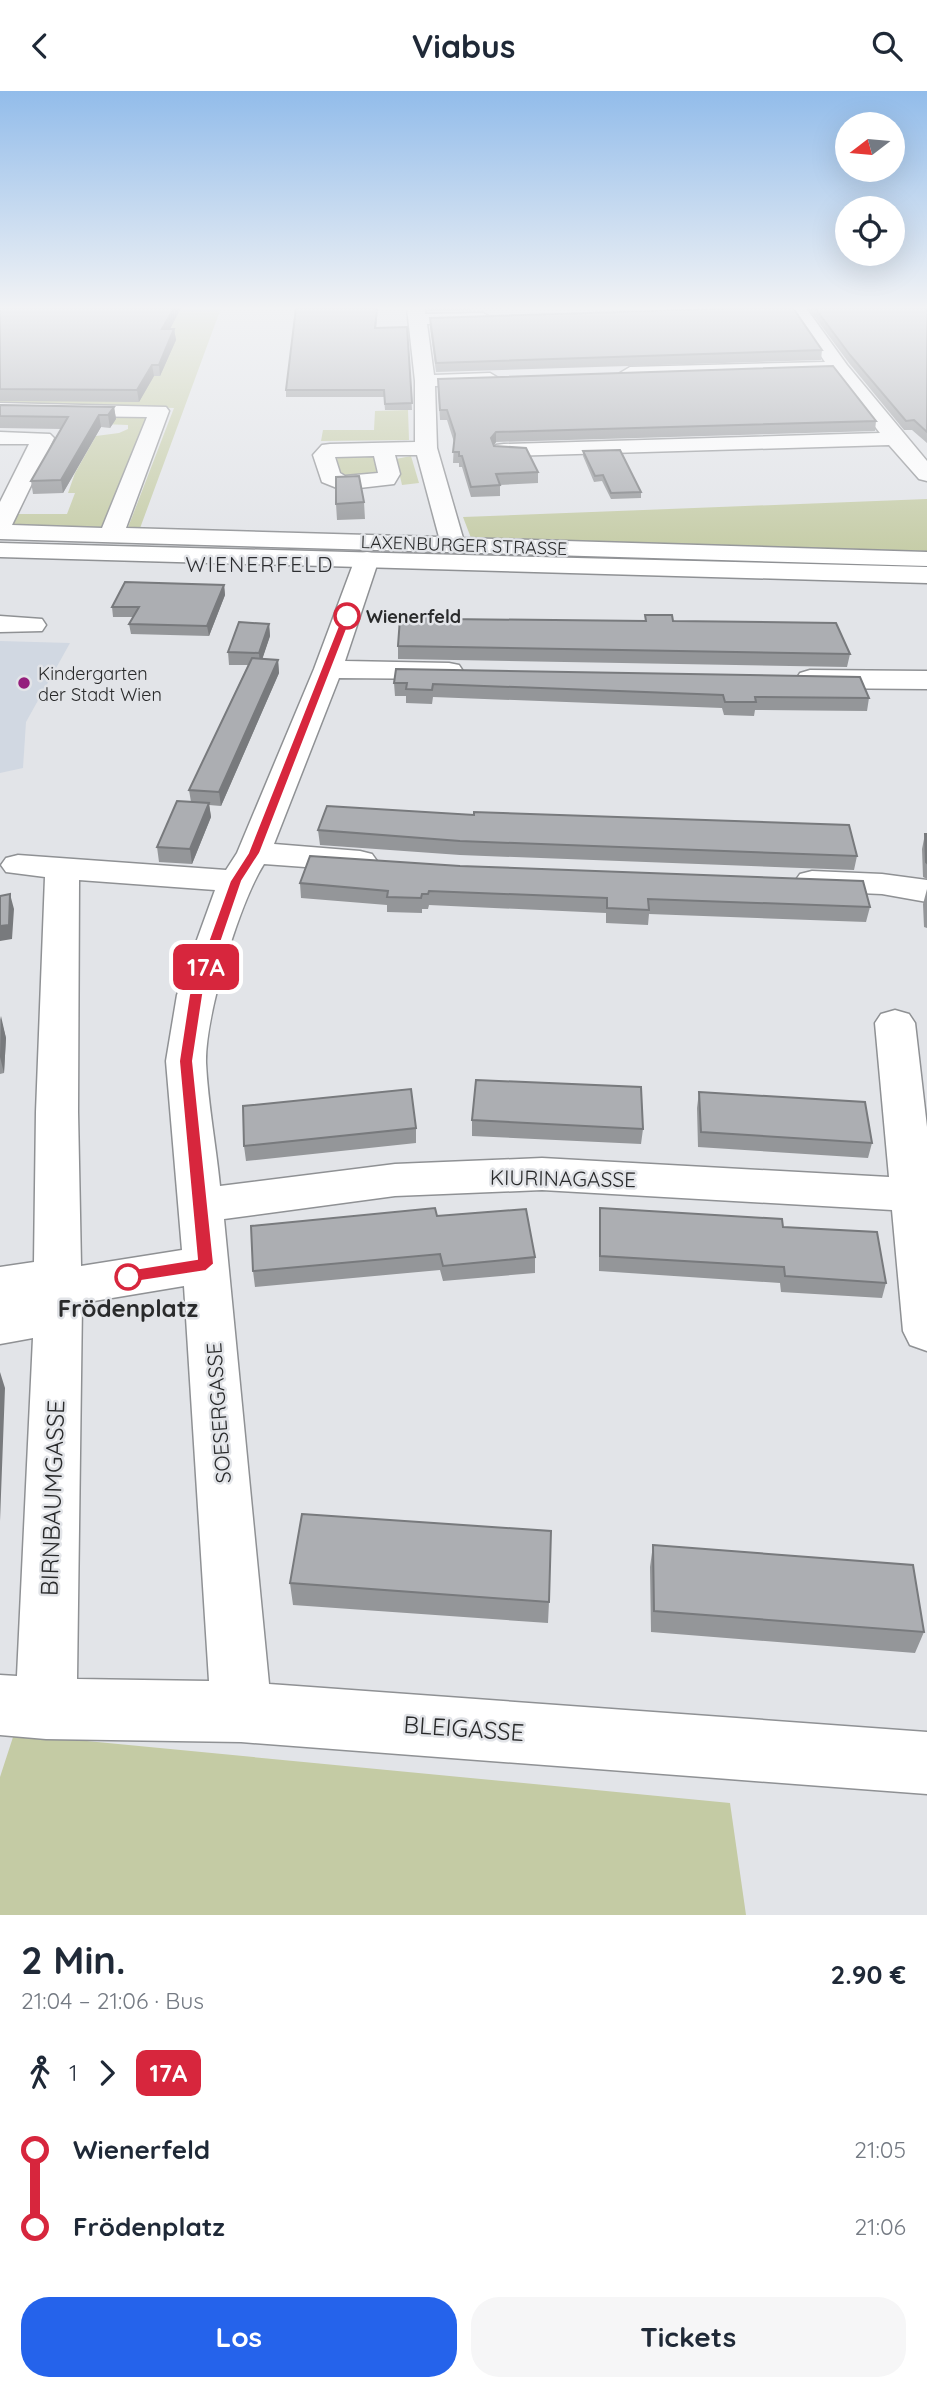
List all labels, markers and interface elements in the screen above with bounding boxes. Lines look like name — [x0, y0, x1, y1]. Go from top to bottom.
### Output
text: Viabus — [412, 26, 515, 66]
icon: back — [21, 27, 59, 65]
icon: search — [868, 27, 906, 65]
north arrow — [835, 112, 905, 182]
map controls — [835, 112, 905, 266]
button: locate — [835, 196, 905, 266]
street label: LAXENBURGER STRASSE — [360, 530, 568, 560]
district label: WIENERFELD — [186, 551, 334, 577]
marker: Wienerfeld — [334, 603, 360, 629]
place label: Wienerfeld — [366, 605, 461, 628]
place label: Kindergarten der Stadt Wien — [38, 662, 162, 706]
marker: Kindergarten der Stadt Wien — [16, 675, 32, 691]
line badge: 17A — [166, 944, 246, 990]
text: 17A — [187, 952, 225, 982]
street label: KIURINAGASSE — [490, 1164, 636, 1192]
marker: Frödenplatz — [115, 1264, 141, 1290]
place label: Frödenplatz — [58, 1293, 199, 1323]
street label: SOESERGASSE — [200, 1342, 236, 1484]
street label: BIRNBAUMGASSE — [34, 1400, 70, 1596]
street label: BLEIGASSE — [403, 1709, 525, 1747]
text: 2 Min. — [21, 1936, 125, 1984]
text: 2.90 € — [830, 1958, 906, 1991]
text: 21:04 – 21:06 · Bus — [21, 1986, 204, 2015]
icon: walk — [21, 2054, 59, 2092]
icon: forward — [88, 2054, 126, 2092]
text: 1 — [69, 2058, 78, 2087]
text: 17A — [150, 2058, 187, 2088]
text: Wienerfeld — [73, 2133, 210, 2166]
text: 21:05 — [854, 2135, 906, 2164]
text: Frödenplatz — [73, 2210, 225, 2243]
text: 21:06 — [854, 2212, 906, 2241]
button: Los — [21, 2297, 457, 2377]
button: Tickets — [471, 2297, 906, 2377]

